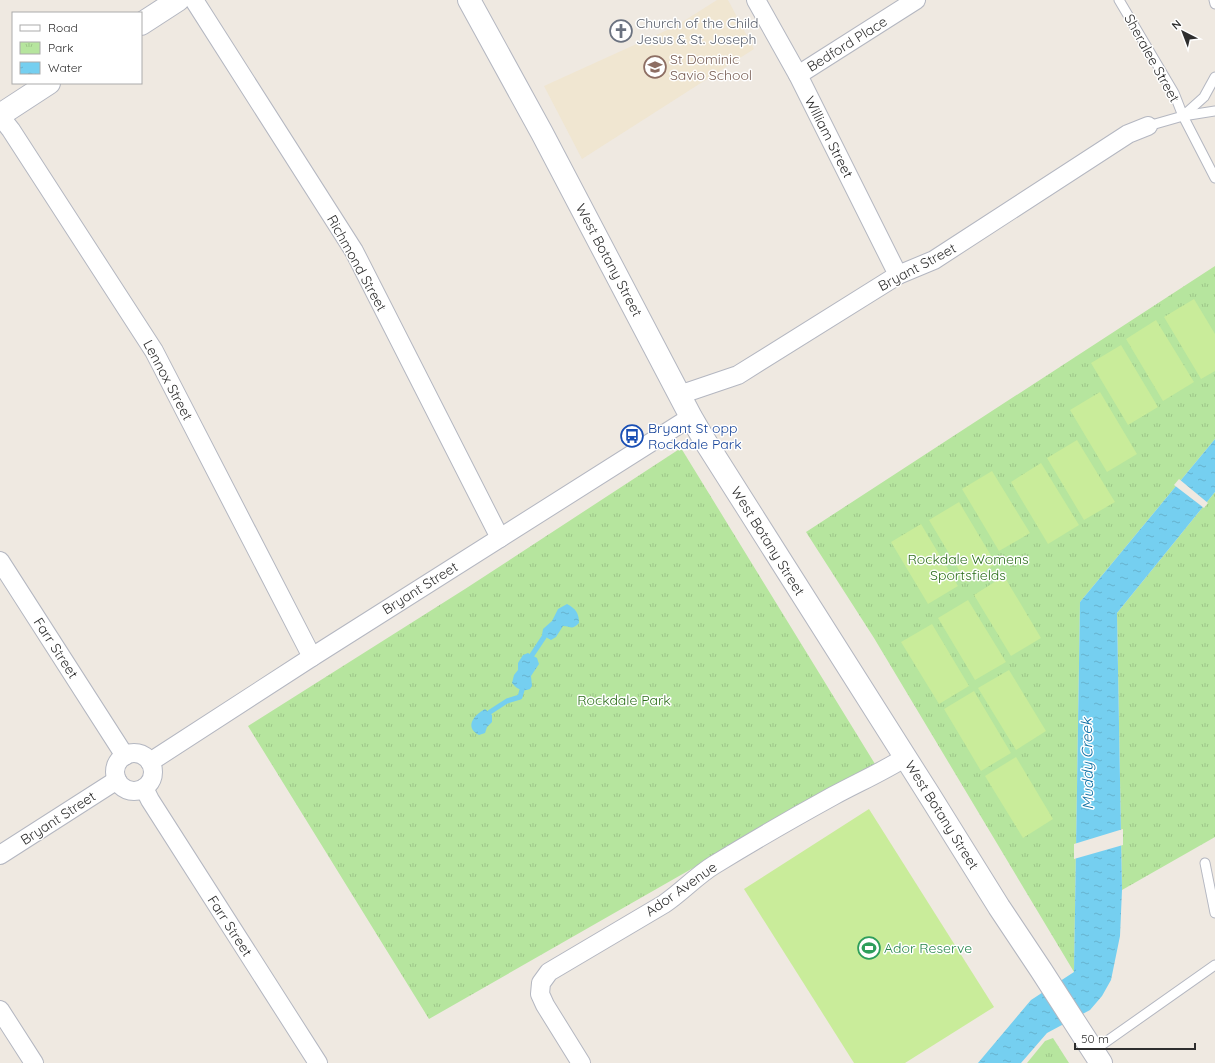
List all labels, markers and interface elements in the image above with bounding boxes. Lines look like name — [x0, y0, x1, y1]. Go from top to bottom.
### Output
street label: Sheralee Street — [1120, 11, 1184, 106]
legend — [12, 12, 142, 84]
street label: Bedford Place — [804, 12, 890, 76]
north arrow — [1163, 12, 1203, 52]
place label: Church of the Child Jesus & St. Joseph — [636, 14, 759, 48]
text: N — [1169, 17, 1184, 32]
church icon: Church of the Child Jesus & St. Joseph — [608, 18, 634, 44]
text: Road — [48, 20, 78, 35]
text: Park — [48, 40, 73, 55]
place label: St Dominic Savio School — [670, 50, 752, 84]
school or university icon: St Dominic Savio School — [642, 54, 668, 80]
text: Water — [48, 60, 83, 75]
street label: William Street — [801, 93, 857, 181]
street label: West Botany Street — [572, 201, 646, 320]
street label: Richmond Street — [323, 212, 391, 315]
street label: Bryant Street — [875, 239, 959, 295]
street label: Lennox Street — [139, 337, 197, 424]
place label: Bryant St opp Rockdale Park — [648, 419, 742, 453]
bus stop icon: Bryant St opp Rockdale Park — [619, 423, 645, 449]
street label: West Botany Street — [727, 483, 809, 599]
park label: Rockdale Womens Sportsfields — [907, 550, 1029, 584]
street label: Bryant Street — [379, 557, 461, 618]
street label: Farr Street — [30, 614, 82, 682]
park label: Rockdale Park — [577, 691, 671, 709]
water label: Muddy Creek — [1077, 716, 1097, 810]
street label: West Botany Street — [901, 757, 983, 873]
street label: Bryant Street — [17, 787, 99, 849]
street label: Ador Avenue — [642, 858, 720, 920]
street label: Farr Street — [204, 892, 256, 960]
sports icon: Ador Reserve — [856, 935, 882, 961]
place label: Ador Reserve — [884, 939, 972, 957]
scale bar — [1075, 1025, 1195, 1051]
text: 50 m — [1081, 1031, 1109, 1046]

